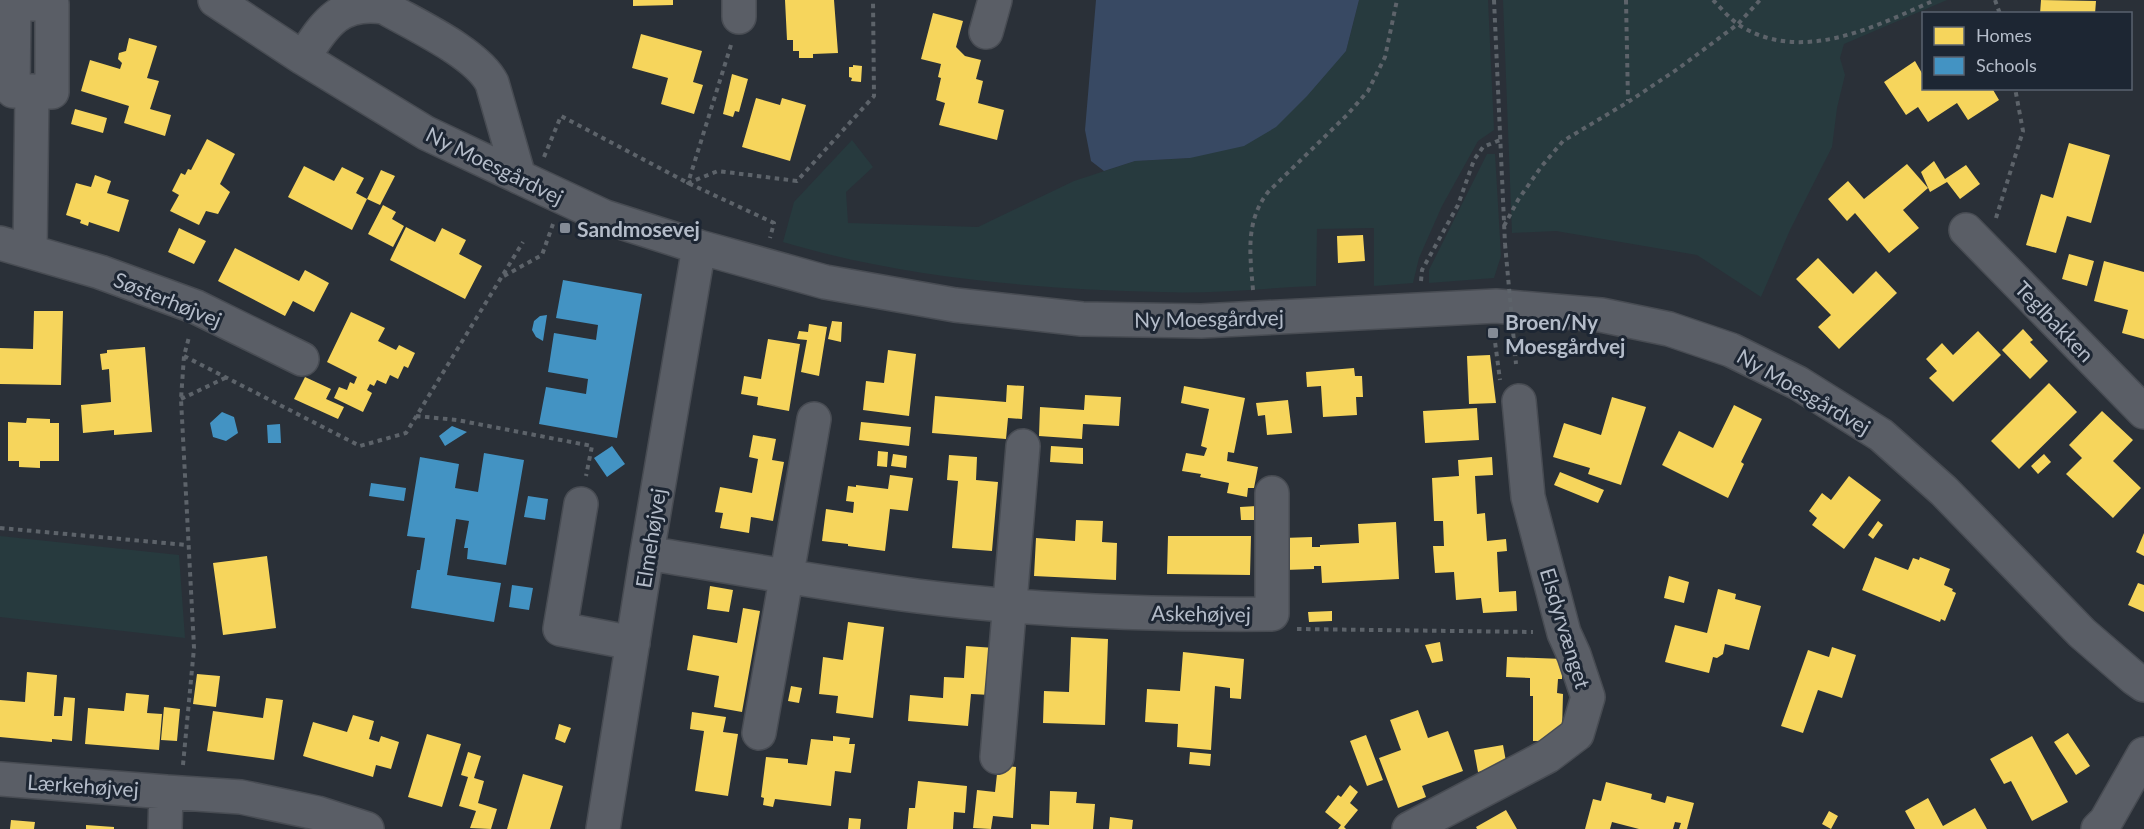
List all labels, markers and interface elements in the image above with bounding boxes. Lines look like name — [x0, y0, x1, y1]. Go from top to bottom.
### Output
legend — [1922, 12, 2132, 90]
text: Homes — [1976, 24, 2032, 46]
text: Schools — [1976, 54, 2037, 76]
street label: Ny Moesgårdvej — [422, 121, 568, 209]
place label: Sandmosevej — [577, 216, 700, 241]
marker: Sandmosevej — [558, 221, 572, 235]
street label: Søsterhøjvej — [111, 266, 225, 332]
street label: Teglbakken — [2010, 275, 2100, 367]
street label: Ny Moesgårdvej — [1134, 304, 1284, 332]
place label: Broen/Ny Moesgårdvej — [1505, 309, 1625, 358]
marker: Broen/Ny Moesgårdvej — [1486, 326, 1500, 340]
street label: Ny Moesgårdvej — [1733, 343, 1875, 439]
street label: Elmehøjvej — [630, 486, 670, 590]
street label: Elsdyrvænget — [1536, 565, 1596, 692]
street label: Askehøjvej — [1151, 600, 1251, 626]
street label: Lærkehøjvej — [26, 769, 140, 801]

